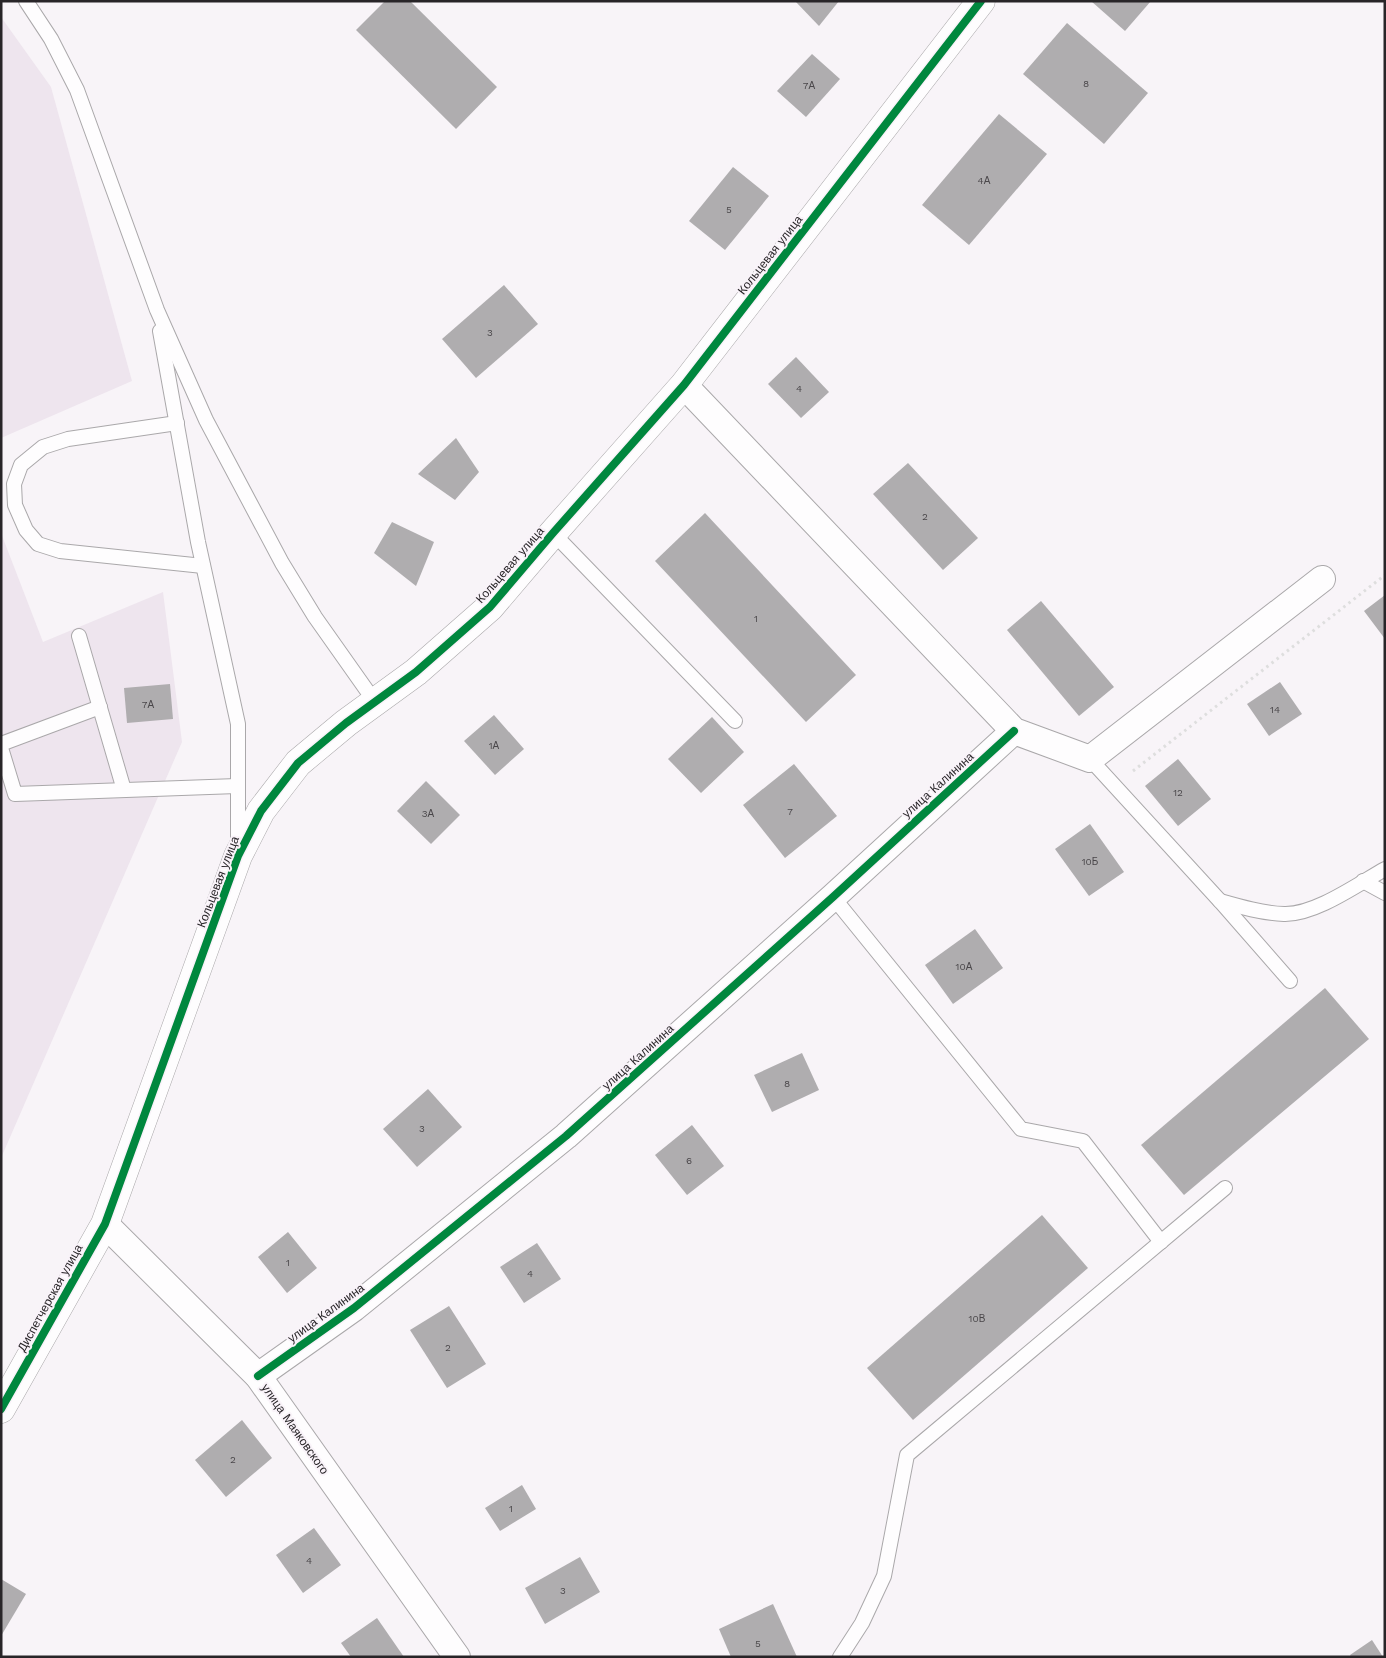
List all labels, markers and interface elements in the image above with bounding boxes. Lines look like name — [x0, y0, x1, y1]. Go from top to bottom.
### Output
house number: 8 — [1083, 78, 1089, 89]
house number: 7А — [803, 80, 815, 91]
house number: 4А — [978, 175, 991, 186]
house number: 5 — [726, 204, 732, 215]
street label: Кольцевая улица — [735, 212, 805, 297]
house number: 3 — [487, 327, 493, 338]
house number: 4 — [796, 383, 802, 394]
house number: 2 — [922, 511, 928, 522]
street label: Кольцевая улица — [473, 524, 547, 606]
house number: 1 — [754, 613, 758, 624]
house number: 7А — [142, 699, 154, 710]
house number: 14 — [1270, 704, 1280, 715]
house number: 1А — [489, 740, 500, 751]
street label: улица Калинина — [899, 749, 977, 821]
house number: 12 — [1173, 787, 1183, 798]
house number: 7 — [787, 806, 793, 817]
house number: 3А — [422, 808, 435, 819]
street label: Кольцевая улица — [194, 834, 242, 930]
house number: 10Б — [1082, 856, 1099, 867]
house number: 10А — [956, 961, 973, 972]
street label: улица Калинина — [599, 1021, 677, 1093]
house number: 8 — [784, 1078, 790, 1089]
house number: 3 — [419, 1123, 425, 1134]
house number: 6 — [686, 1155, 692, 1166]
street label: Диспетчерская улица — [15, 1242, 85, 1354]
house number: 1 — [286, 1257, 290, 1268]
house number: 4 — [527, 1268, 533, 1279]
street label: улица Калинина — [285, 1280, 367, 1345]
house number: 10В — [969, 1313, 986, 1324]
house number: 2 — [445, 1342, 451, 1353]
street label: улица Маяковского — [258, 1381, 332, 1477]
house number: 2 — [230, 1454, 236, 1465]
house number: 1 — [509, 1503, 513, 1514]
house number: 4 — [306, 1555, 312, 1566]
house number: 3 — [560, 1585, 566, 1596]
house number: 5 — [755, 1638, 761, 1649]

